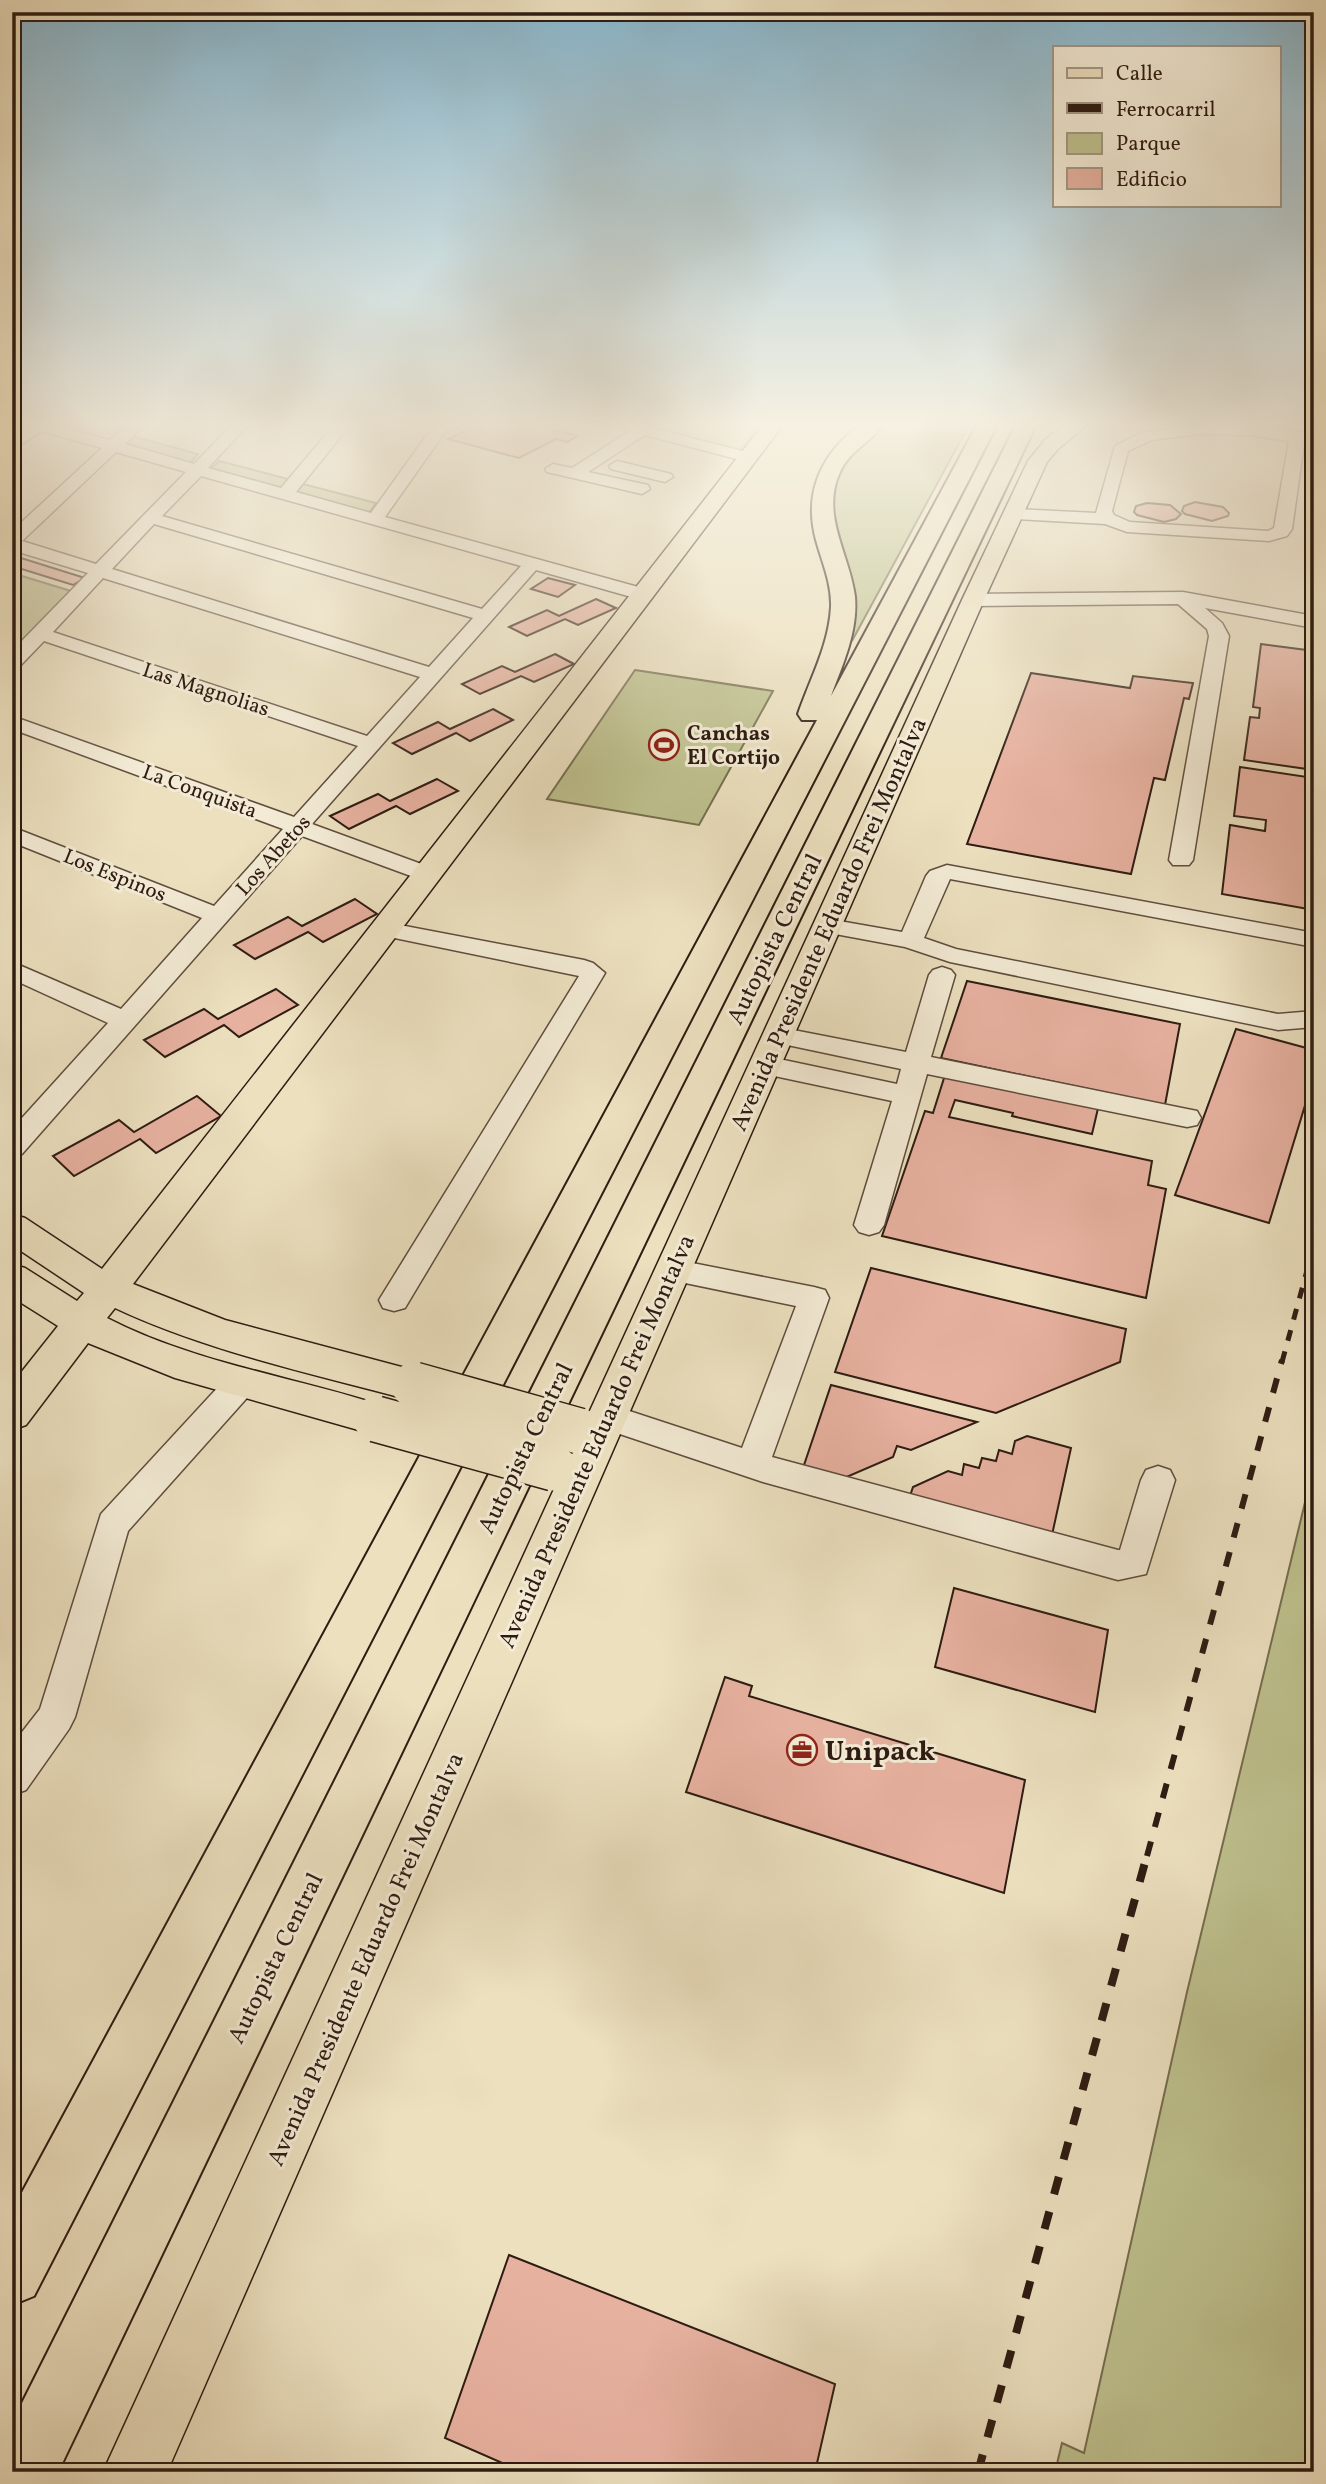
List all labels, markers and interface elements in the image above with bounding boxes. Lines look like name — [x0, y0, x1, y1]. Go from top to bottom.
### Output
legend — [1053, 46, 1280, 206]
text: Calle — [1116, 60, 1163, 89]
text: Ferrocarril — [1116, 96, 1216, 125]
text: Parque — [1116, 130, 1181, 159]
text: Edificio — [1116, 166, 1187, 195]
street label: Las Magnolias — [138, 656, 273, 725]
street label: Avenida Presidente Eduardo Frei Montalva — [723, 713, 937, 1137]
place label: Canchas El Cortijo — [687, 720, 780, 773]
sports icon: Canchas El Cortijo — [647, 728, 681, 762]
street label: La Conquista — [138, 758, 261, 827]
street label: Los Abetos — [230, 809, 318, 903]
street label: Los Espinos — [59, 843, 170, 910]
street label: Autopista Central — [720, 849, 832, 1031]
street label: Avenida Presidente Eduardo Frei Montalva — [491, 1230, 705, 1654]
street label: Autopista Central — [471, 1358, 583, 1540]
office icon: Unipack — [785, 1733, 819, 1767]
place label: Unipack — [825, 1733, 935, 1772]
street label: Avenida Presidente Eduardo Frei Montalva — [260, 1748, 474, 2172]
street label: Autopista Central — [221, 1868, 333, 2050]

